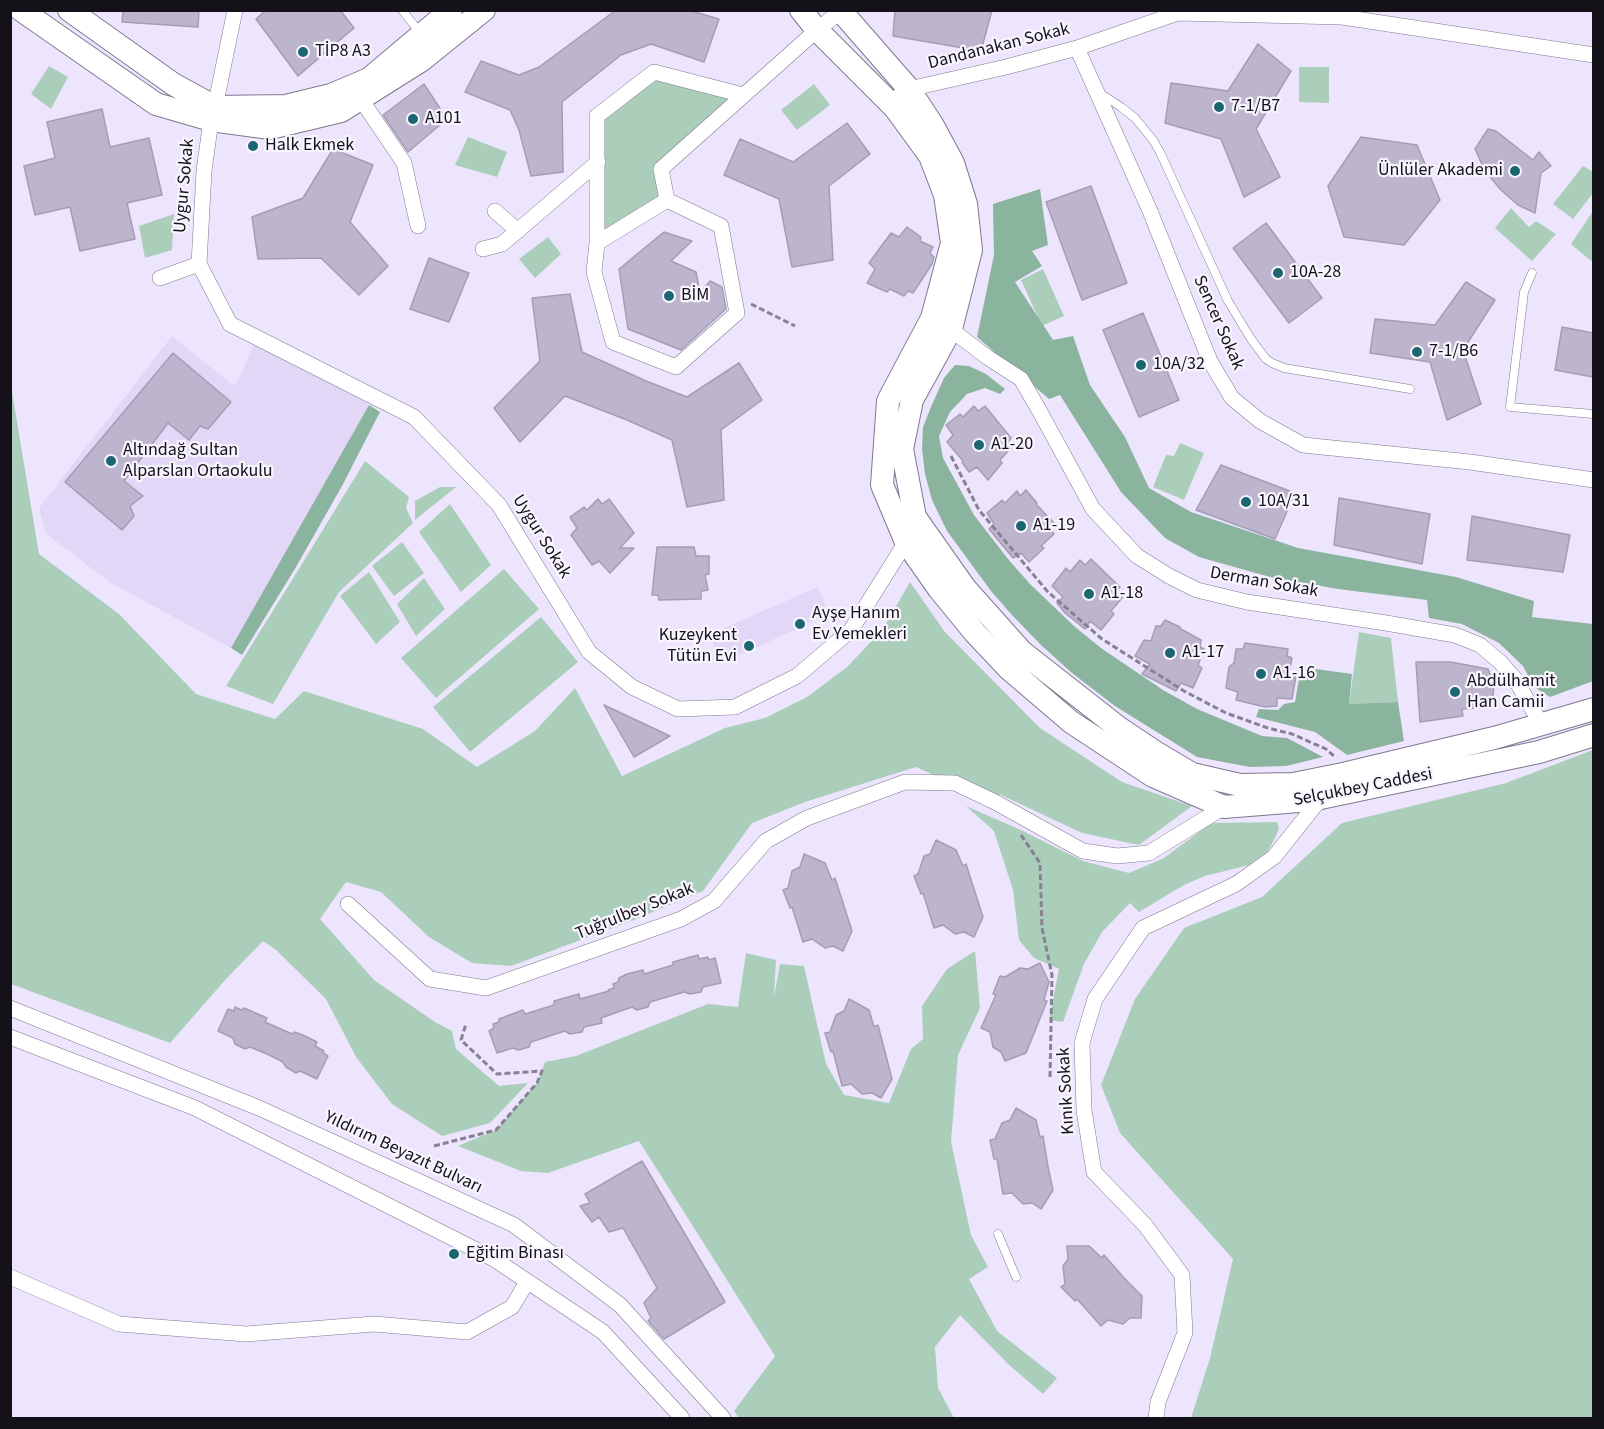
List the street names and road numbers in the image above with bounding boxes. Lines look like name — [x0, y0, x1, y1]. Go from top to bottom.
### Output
street label: Dandanakan Sokak — [926, 19, 1072, 75]
street label: Uygur Sokak — [170, 138, 200, 234]
street label: Sencer Sokak — [1188, 272, 1248, 374]
street label: Uygur Sokak — [507, 491, 575, 583]
street label: Derman Sokak — [1208, 563, 1320, 603]
street label: Selçukbey Caddesi — [1292, 764, 1434, 812]
street label: Tuğrulbey Sokak — [573, 879, 697, 945]
street label: Kınık Sokak — [1054, 1047, 1080, 1135]
street label: Yıldırım Beyazıt Bulvarı — [321, 1107, 485, 1199]

